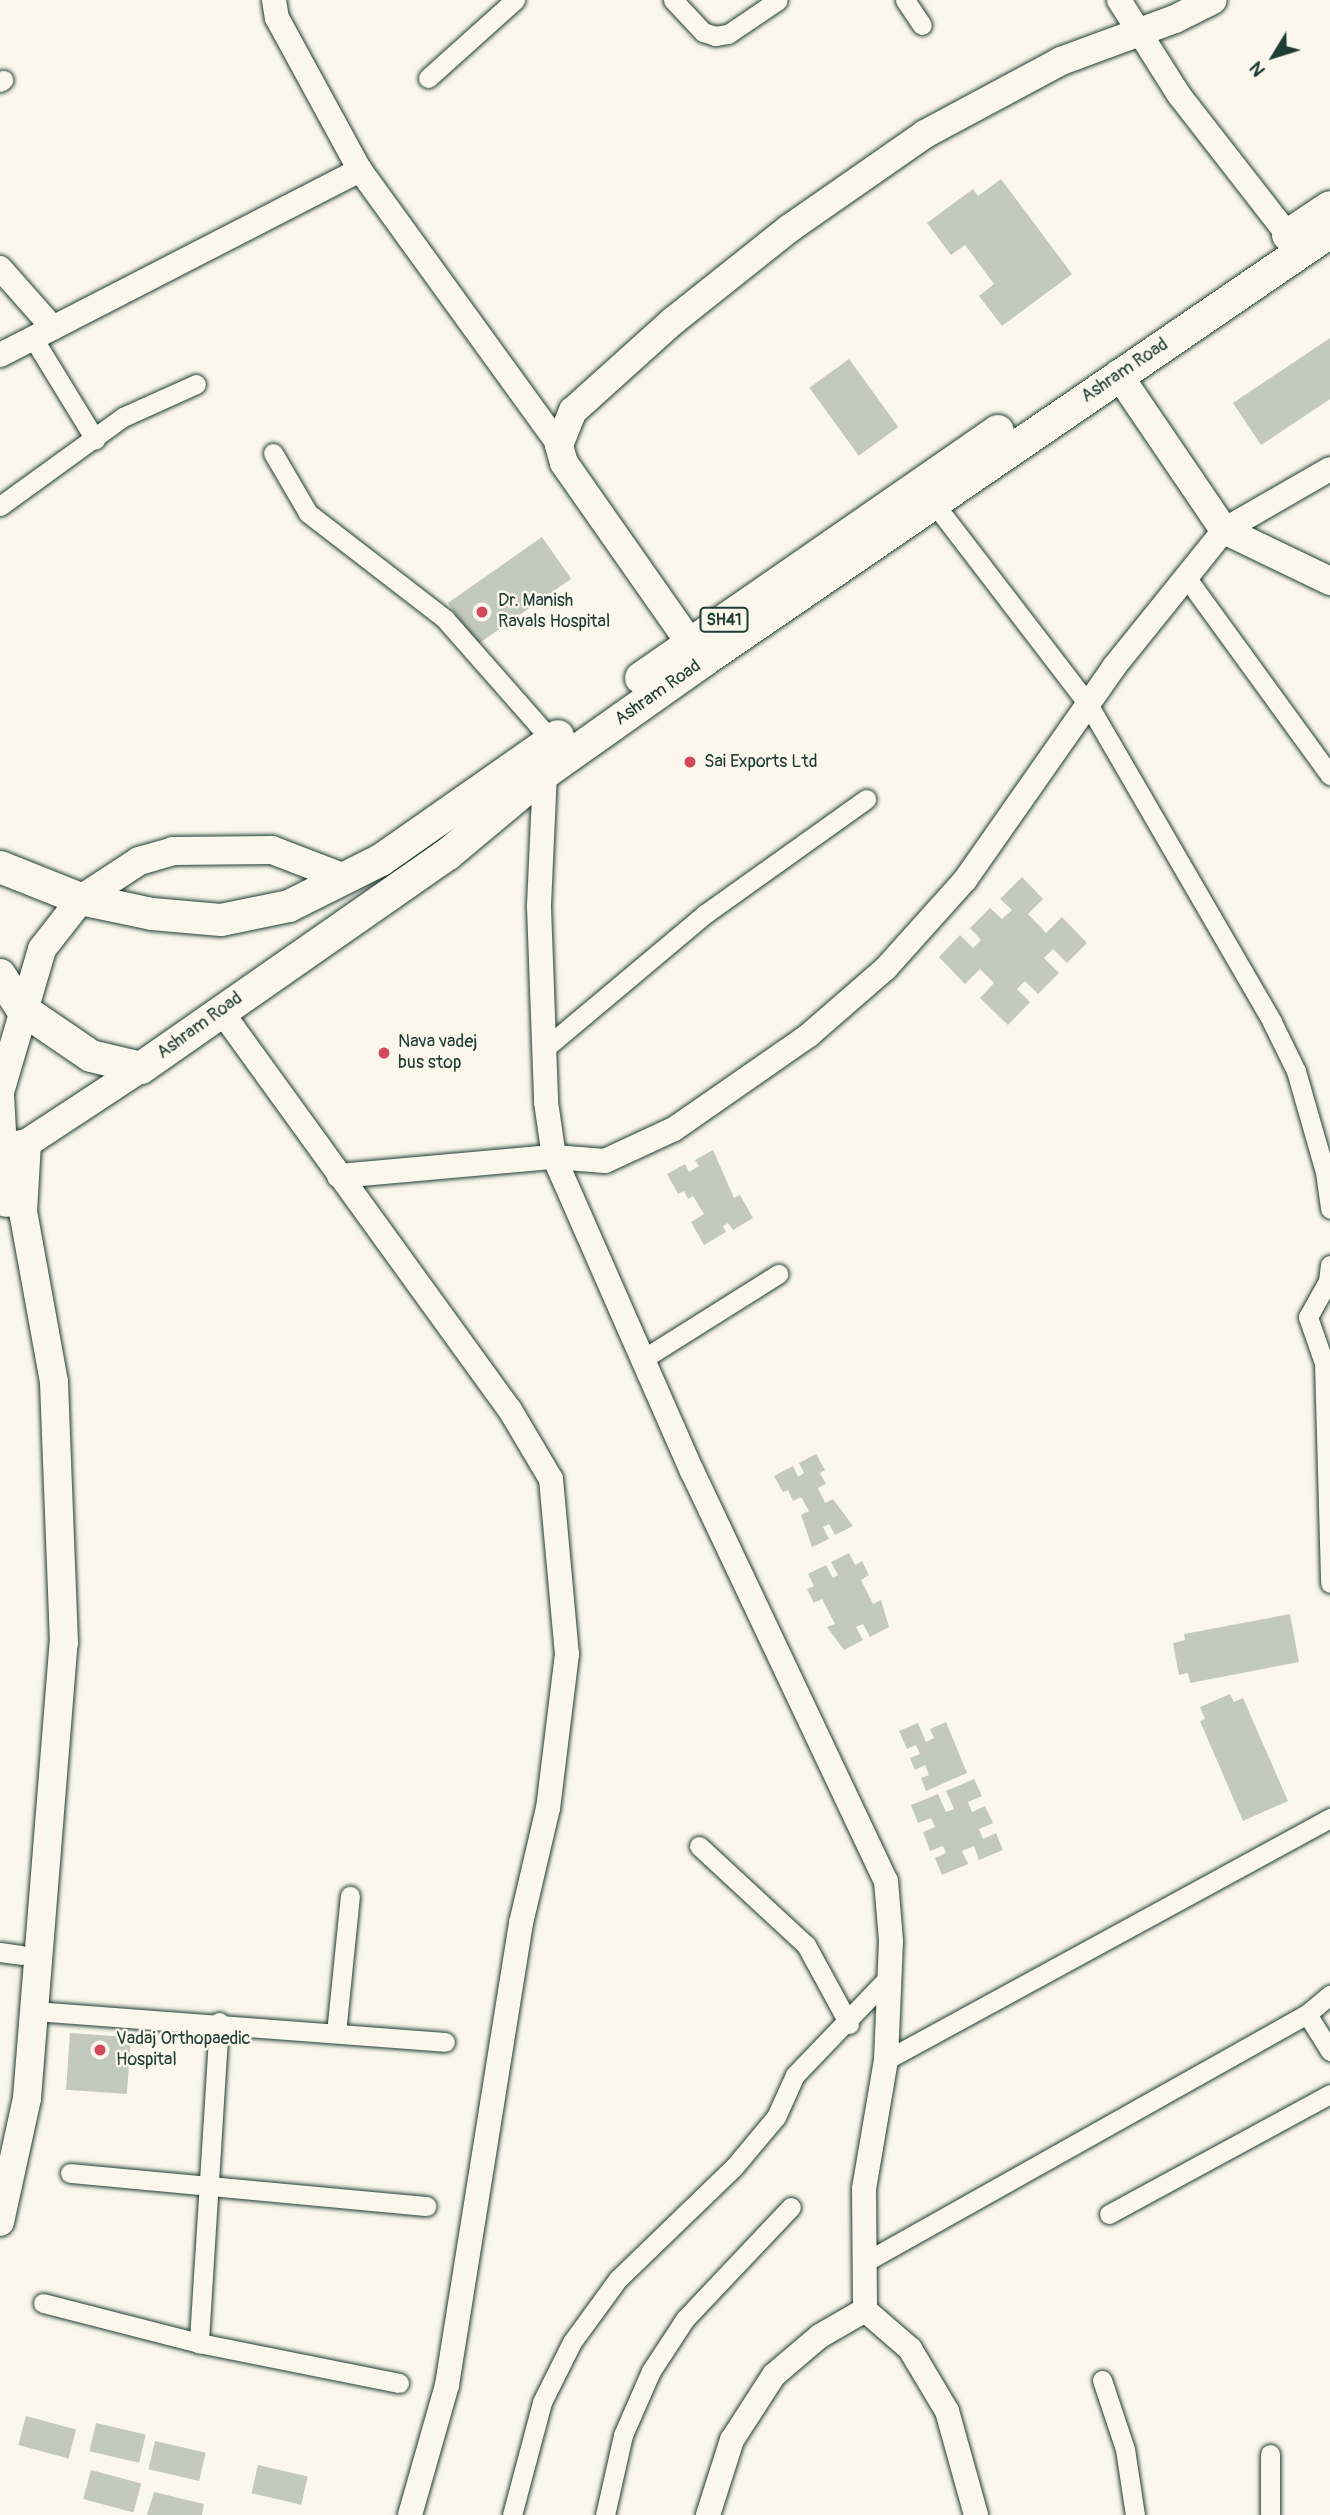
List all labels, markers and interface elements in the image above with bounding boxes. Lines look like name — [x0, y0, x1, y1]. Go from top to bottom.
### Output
north arrow — [1239, 21, 1309, 91]
text: N — [1244, 56, 1271, 81]
street label: Ashram Road — [1077, 334, 1173, 408]
place label: Dr. Manish Ravals Hospital — [498, 591, 610, 634]
marker: Dr. Manish Ravals Hospital — [472, 602, 492, 622]
road number: SH41 — [700, 608, 748, 632]
street label: Ashram Road — [611, 655, 705, 731]
place label: Sai Exports Ltd — [704, 751, 817, 773]
marker: Sai Exports Ltd — [682, 754, 698, 770]
street label: Ashram Road — [153, 988, 247, 1064]
place label: Nava vadej bus stop — [398, 1032, 477, 1074]
marker: Nava vadej bus stop — [376, 1045, 392, 1061]
place label: Vadaj Orthopaedic Hospital — [116, 2029, 251, 2072]
marker: Vadaj Orthopaedic Hospital — [90, 2040, 110, 2060]

